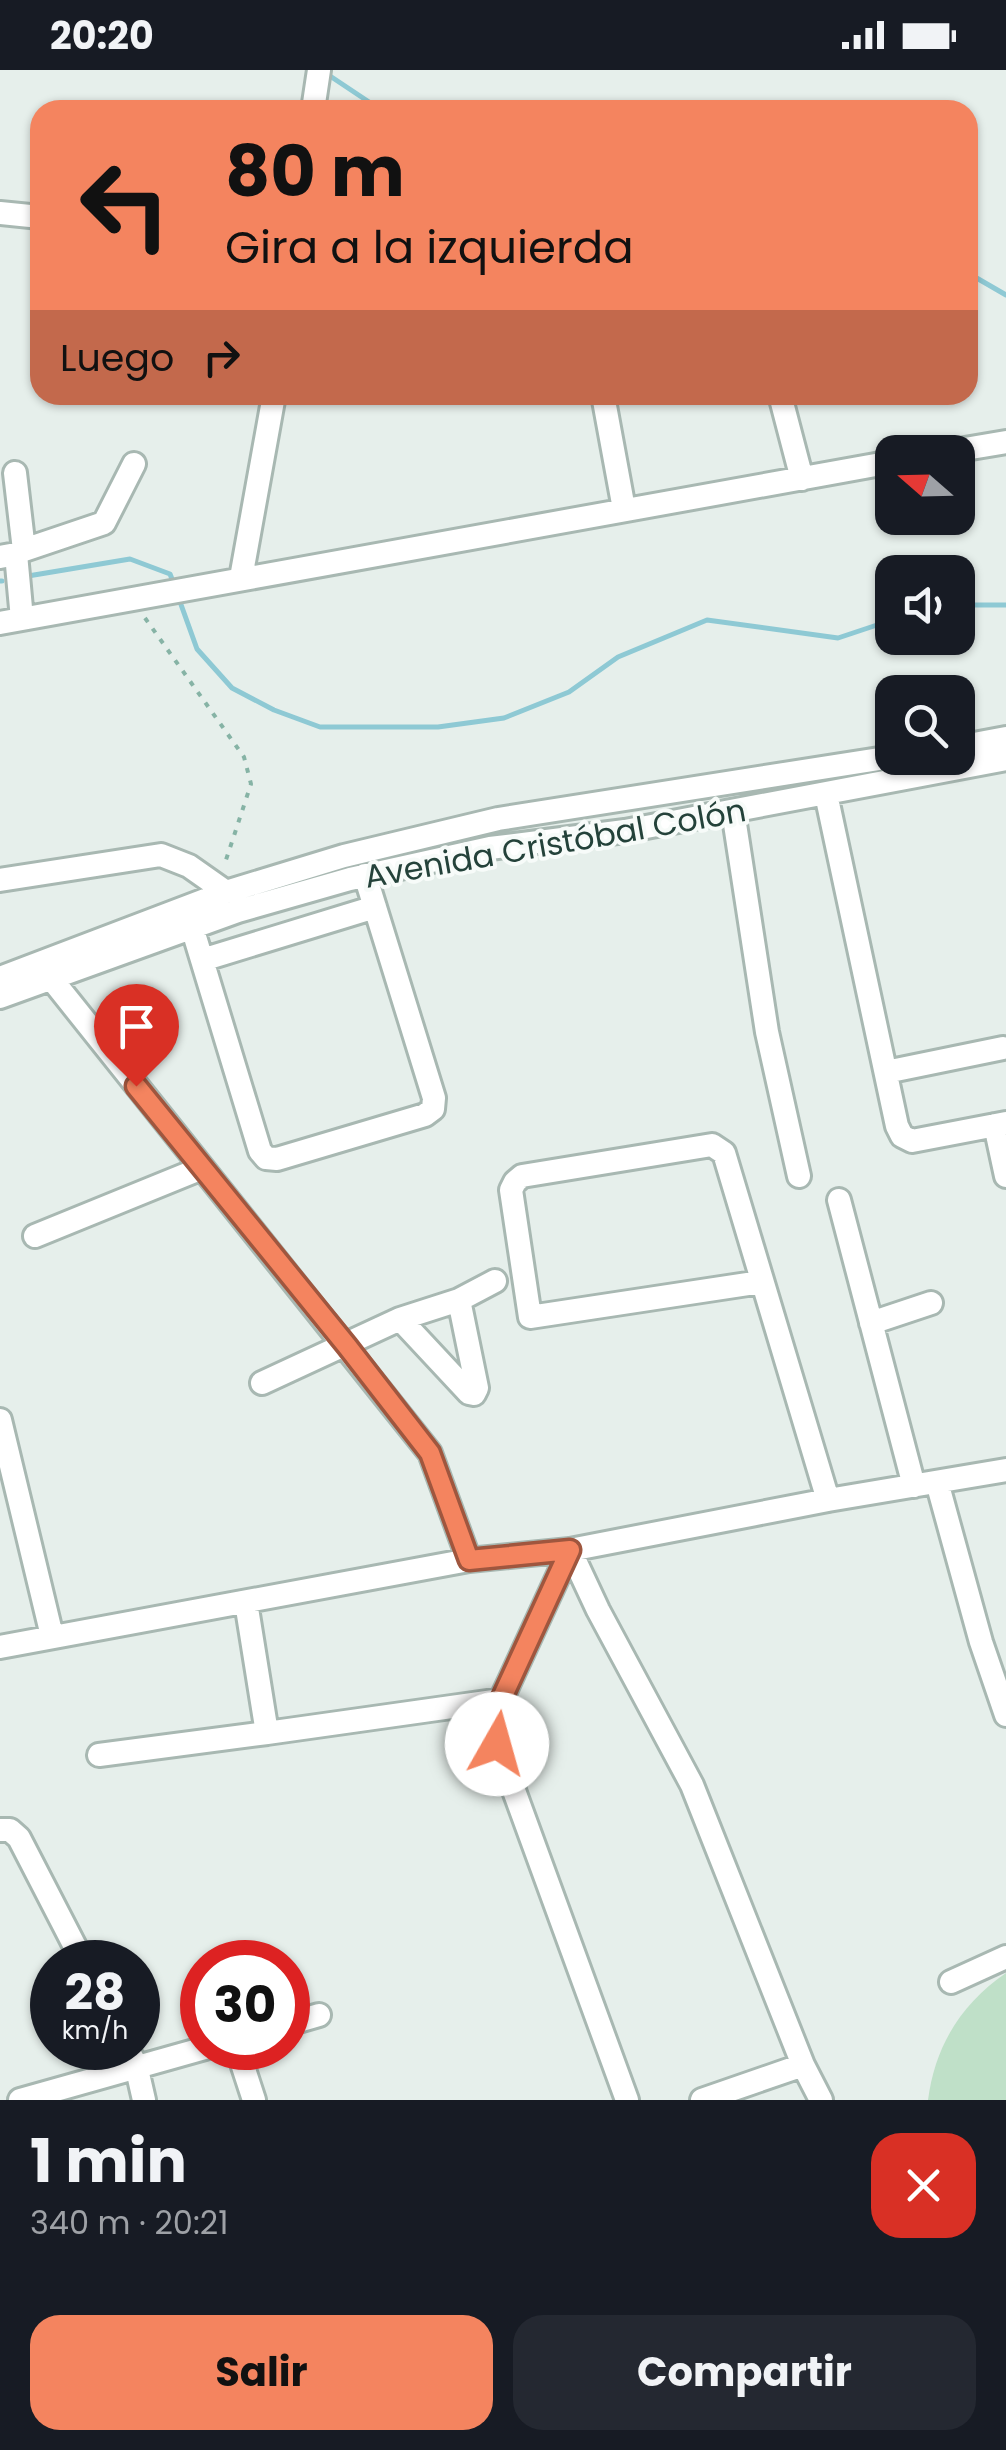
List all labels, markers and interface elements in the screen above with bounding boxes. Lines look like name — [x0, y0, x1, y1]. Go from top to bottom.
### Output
text: 20:20 — [50, 9, 154, 62]
text: 80 m — [225, 122, 405, 221]
icon: left — [60, 140, 190, 270]
text: Gira a la izquierda — [225, 216, 634, 279]
icon: right — [194, 330, 249, 385]
text: Luego — [60, 331, 174, 384]
north arrow — [875, 435, 975, 535]
map controls — [875, 435, 975, 775]
button: sound — [875, 555, 975, 655]
button: search — [875, 675, 975, 775]
street label: Avenida Cristóbal Colón — [361, 787, 749, 899]
pin — [94, 984, 179, 1087]
icon: arrive — [109, 999, 164, 1054]
position arrow — [445, 1692, 549, 1796]
speed limit sign: 30 — [180, 1940, 310, 2070]
text: 28 — [65, 1957, 125, 2028]
text: km/h — [62, 2013, 128, 2048]
text: 1 min — [30, 2119, 187, 2203]
button: close — [871, 2133, 976, 2238]
text: 340 m · 20:21 — [30, 2200, 228, 2245]
button: Salir — [30, 2315, 493, 2430]
button: Compartir — [513, 2315, 976, 2430]

